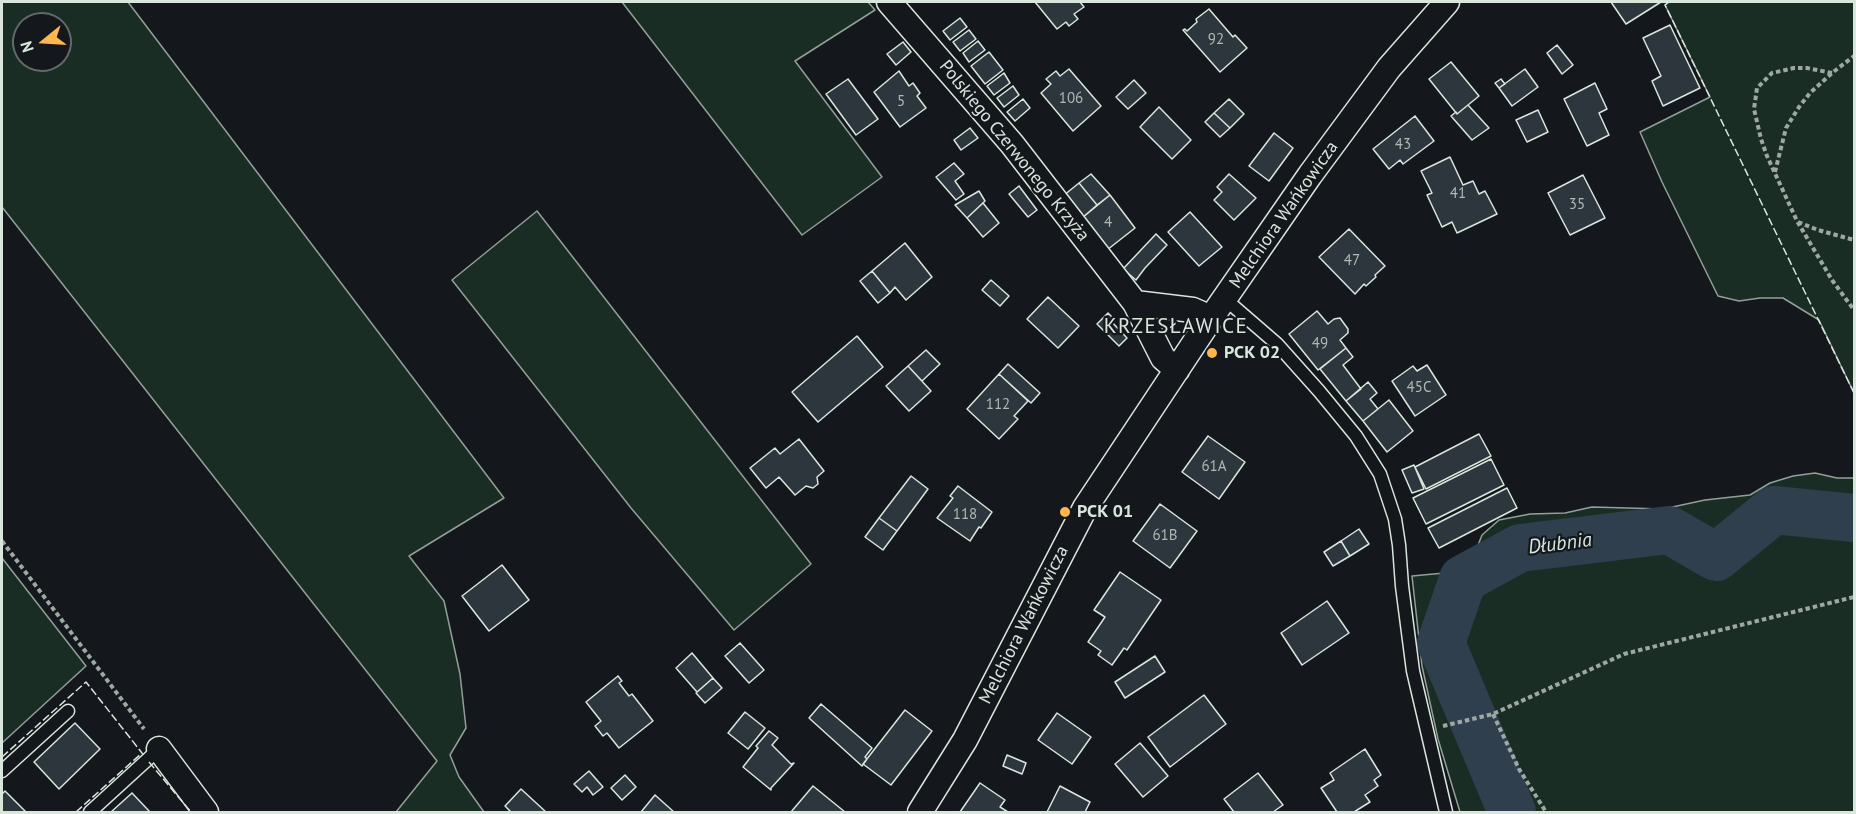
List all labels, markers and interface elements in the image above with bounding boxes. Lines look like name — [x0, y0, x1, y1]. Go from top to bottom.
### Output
north arrow — [12, 12, 72, 72]
house number: 92 — [1208, 31, 1224, 49]
text: N — [16, 39, 38, 55]
street label: Polskiego Czerwonego Krzyża — [934, 56, 1094, 246]
house number: 106 — [1059, 90, 1083, 108]
house number: 5 — [897, 93, 905, 111]
house number: 43 — [1395, 136, 1411, 154]
street label: Melchiora Wańkowicza — [1225, 137, 1343, 293]
house number: 41 — [1450, 185, 1466, 203]
house number: 35 — [1569, 196, 1585, 214]
house number: 4 — [1104, 214, 1112, 232]
house number: 47 — [1344, 252, 1360, 270]
district label: KRZESŁAWICE — [1104, 314, 1248, 340]
house number: 49 — [1312, 335, 1328, 353]
place label: PCK 02 — [1224, 342, 1280, 364]
marker: PCK 02 — [1205, 346, 1219, 360]
house number: 45C — [1407, 379, 1431, 397]
house number: 112 — [986, 396, 1010, 414]
house number: 61A — [1201, 458, 1227, 476]
place label: PCK 01 — [1077, 501, 1133, 523]
marker: PCK 01 — [1058, 505, 1072, 519]
house number: 118 — [953, 506, 977, 524]
house number: 61B — [1152, 527, 1178, 545]
water label: Dłubnia — [1527, 528, 1593, 560]
street label: Melchiora Wańkowicza — [975, 542, 1073, 708]

